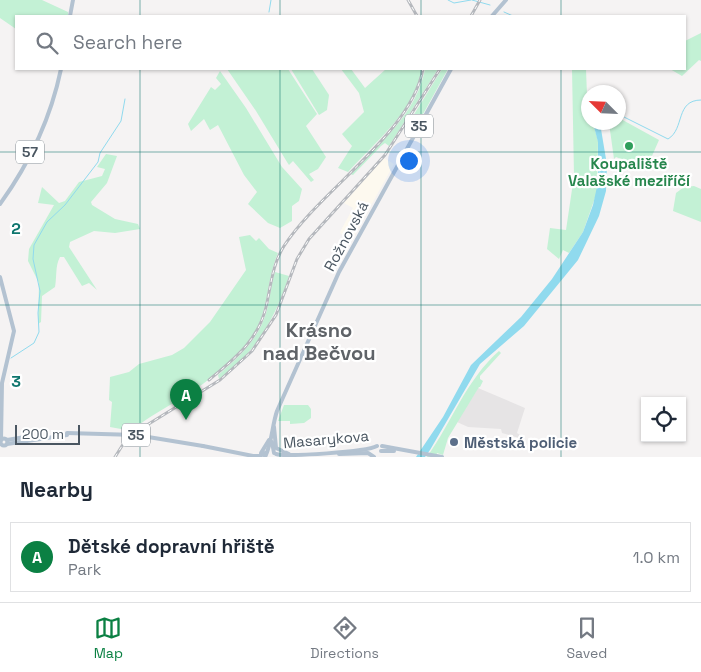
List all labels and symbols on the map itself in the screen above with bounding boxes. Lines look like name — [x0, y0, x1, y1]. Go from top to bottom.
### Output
north arrow — [581, 85, 626, 130]
road number: 35 — [405, 114, 433, 138]
road number: 57 — [16, 140, 44, 163]
marker: Koupaliště Valašské meziříčí — [623, 140, 635, 152]
your location — [396, 148, 422, 174]
place label: Koupaliště Valašské meziříčí — [568, 154, 691, 190]
street label: Rožnovská — [320, 197, 373, 274]
text: 2 — [11, 218, 21, 239]
district label: Krásno nad Bečvou — [262, 317, 376, 366]
text: 3 — [11, 371, 21, 392]
pin: A — [170, 379, 202, 420]
scale bar — [15, 422, 80, 445]
road number: 35 — [122, 424, 150, 446]
street label: Masarykova — [282, 426, 370, 452]
place label: Městská policie — [464, 433, 578, 452]
marker: Městská policie — [448, 436, 460, 448]

